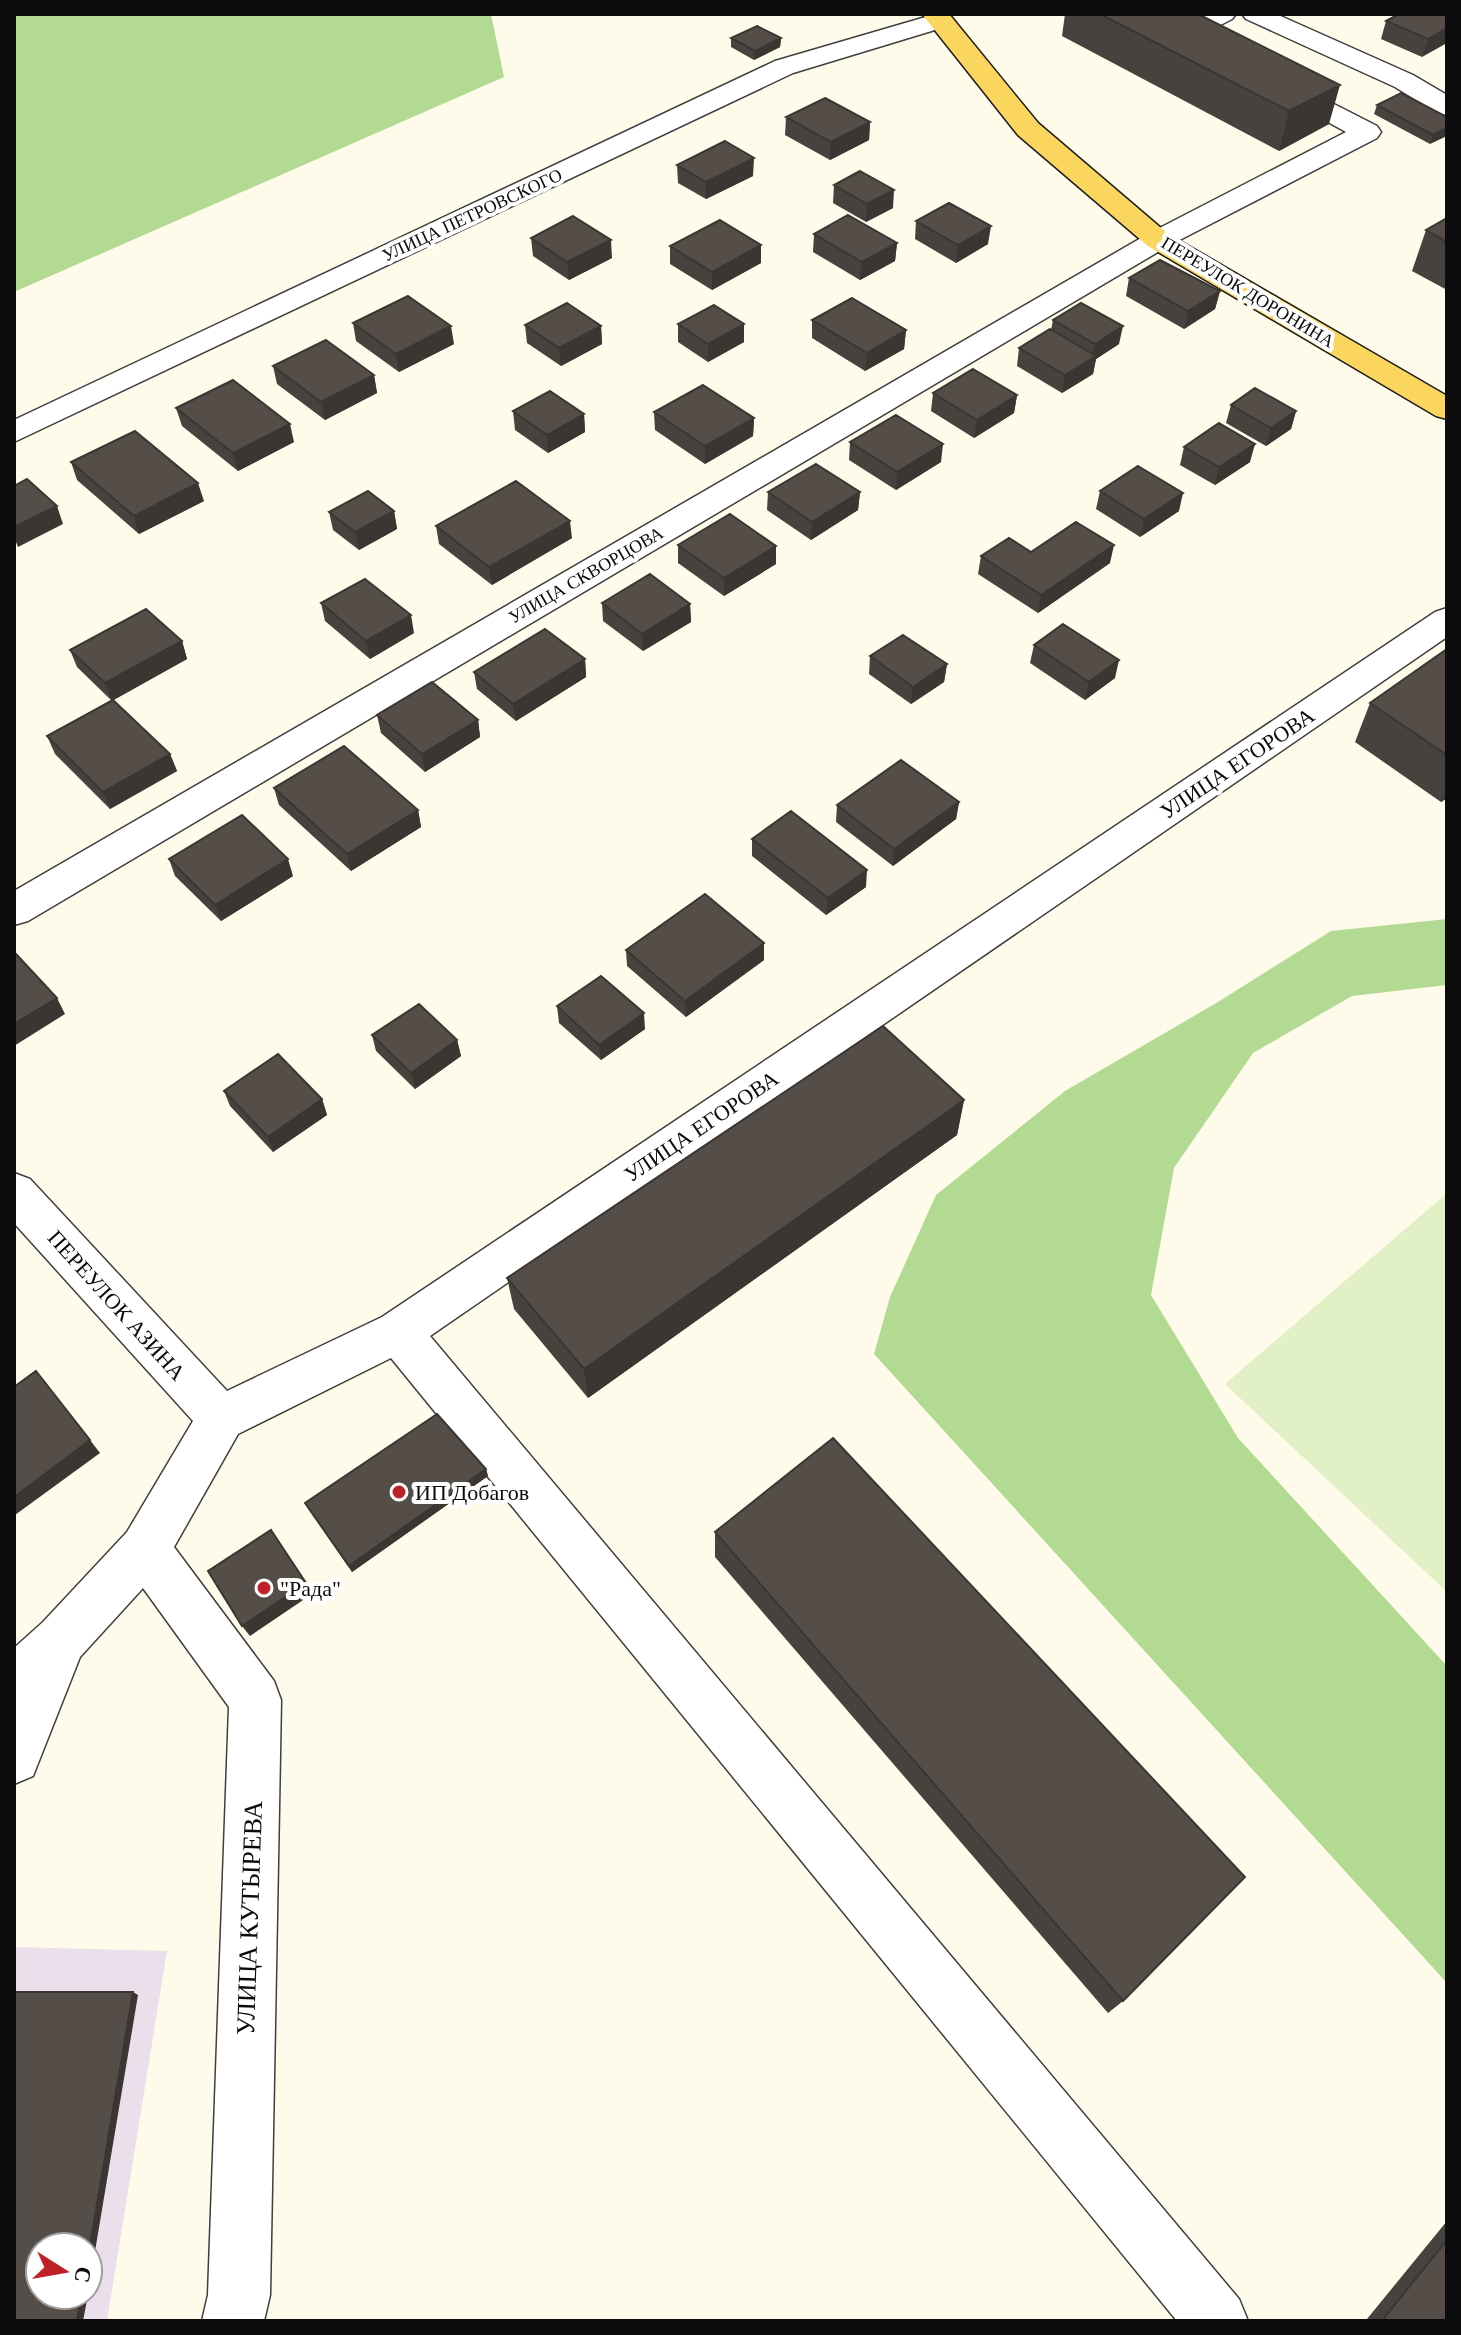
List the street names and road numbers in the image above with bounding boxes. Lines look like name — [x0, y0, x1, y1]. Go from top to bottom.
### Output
street label: УЛИЦА ПЕТРОВСКОГО — [379, 164, 565, 266]
street label: ПЕРЕУЛОК ДОРОНИНА — [1158, 232, 1338, 352]
street label: УЛИЦА СКВОРЦОВА — [505, 523, 667, 627]
street label: УЛИЦА ЕГОРОВА — [1156, 703, 1319, 824]
street label: УЛИЦА ЕГОРОВА — [620, 1066, 783, 1187]
street label: ПЕРЕУЛОК АЗИНА — [43, 1225, 191, 1386]
street label: УЛИЦА КУТЫРЕВА — [231, 1800, 268, 2036]

